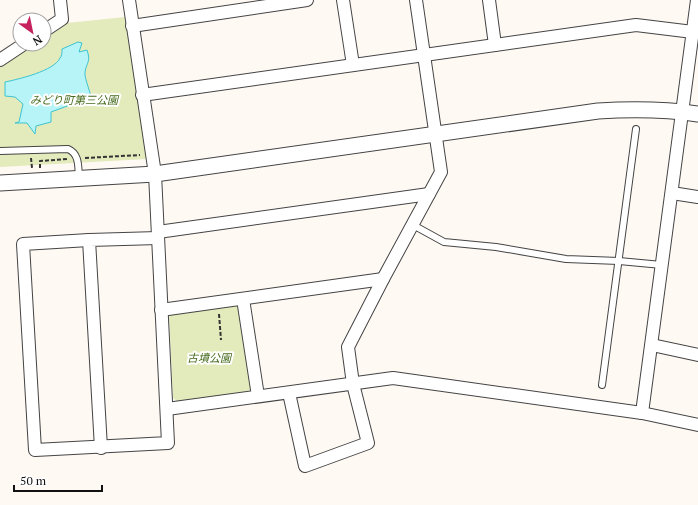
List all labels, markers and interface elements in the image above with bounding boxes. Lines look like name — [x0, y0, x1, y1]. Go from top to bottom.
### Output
north arrow — [12, 12, 52, 52]
text: N — [30, 32, 45, 49]
park label: みどり町第三公園 — [30, 93, 120, 107]
park label: 古墳公園 — [187, 351, 233, 365]
scale bar — [14, 467, 102, 493]
text: 50 m — [20, 473, 47, 488]

